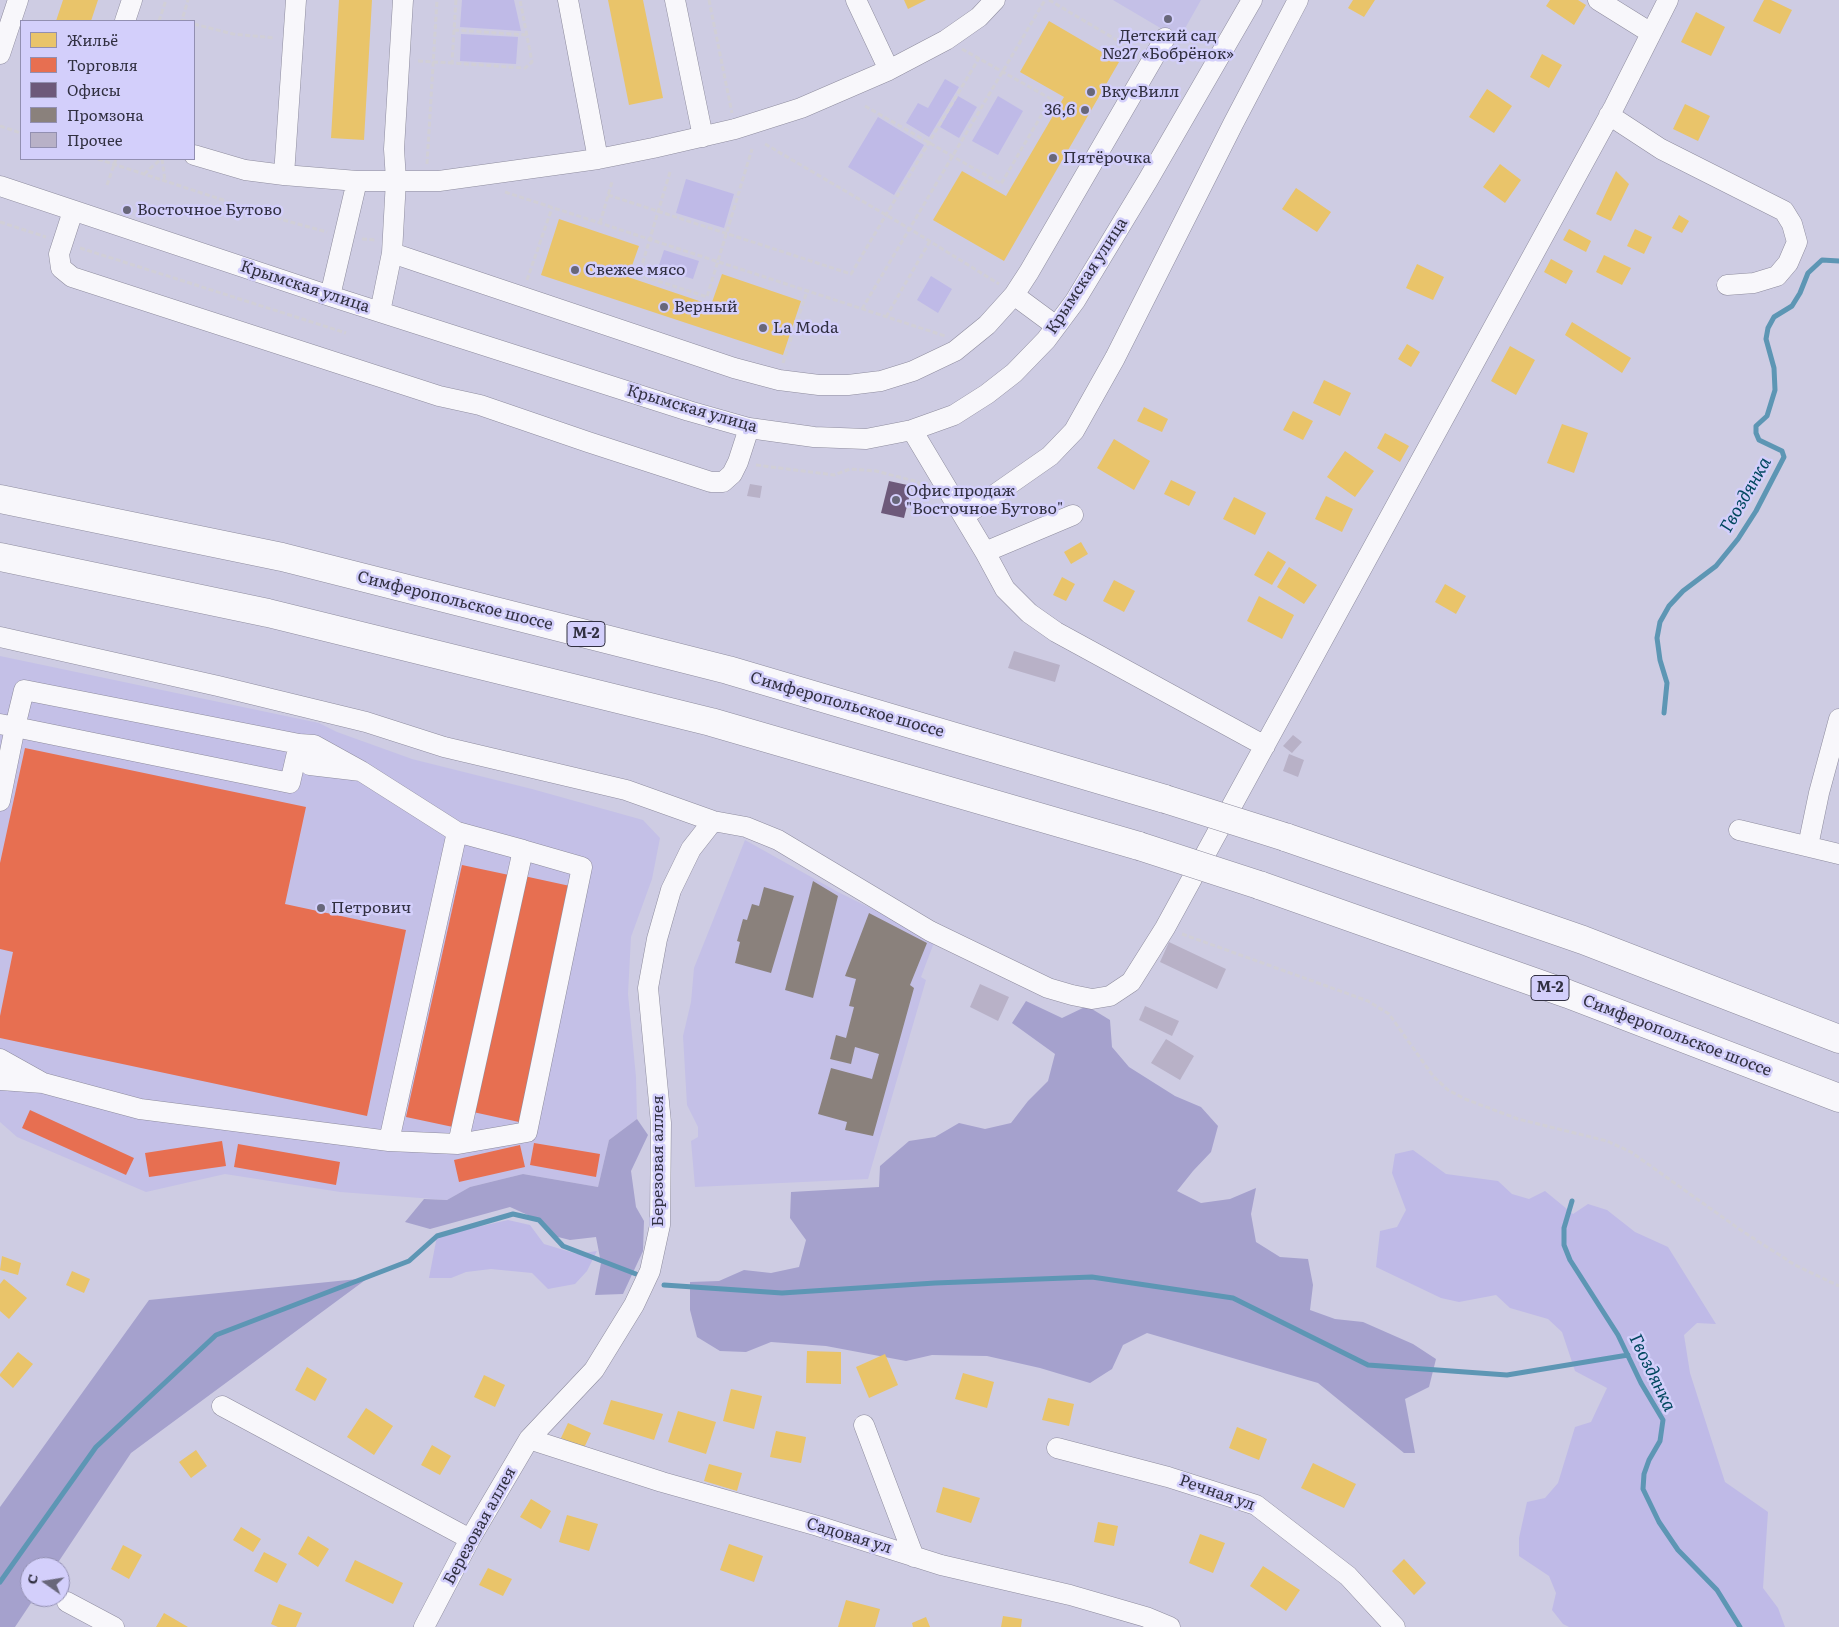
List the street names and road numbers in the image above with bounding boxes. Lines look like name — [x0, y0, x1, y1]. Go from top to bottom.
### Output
street label: Крымская улица — [1042, 214, 1132, 338]
street label: Крымская улица — [238, 257, 372, 317]
street label: Крымская улица — [624, 381, 760, 437]
street label: Симферопольское шоссе — [355, 567, 555, 635]
road number: М-2 — [567, 622, 605, 646]
street label: Симферопольское шоссе — [748, 668, 946, 742]
road number: М-2 — [1531, 976, 1569, 1000]
street label: Симферопольское шоссе — [1580, 991, 1774, 1081]
street label: Березовая аллея — [648, 1095, 668, 1227]
street label: Березовая аллея — [440, 1464, 520, 1588]
street label: Речная ул — [1177, 1471, 1257, 1515]
street label: Садовая ул — [804, 1514, 894, 1558]

